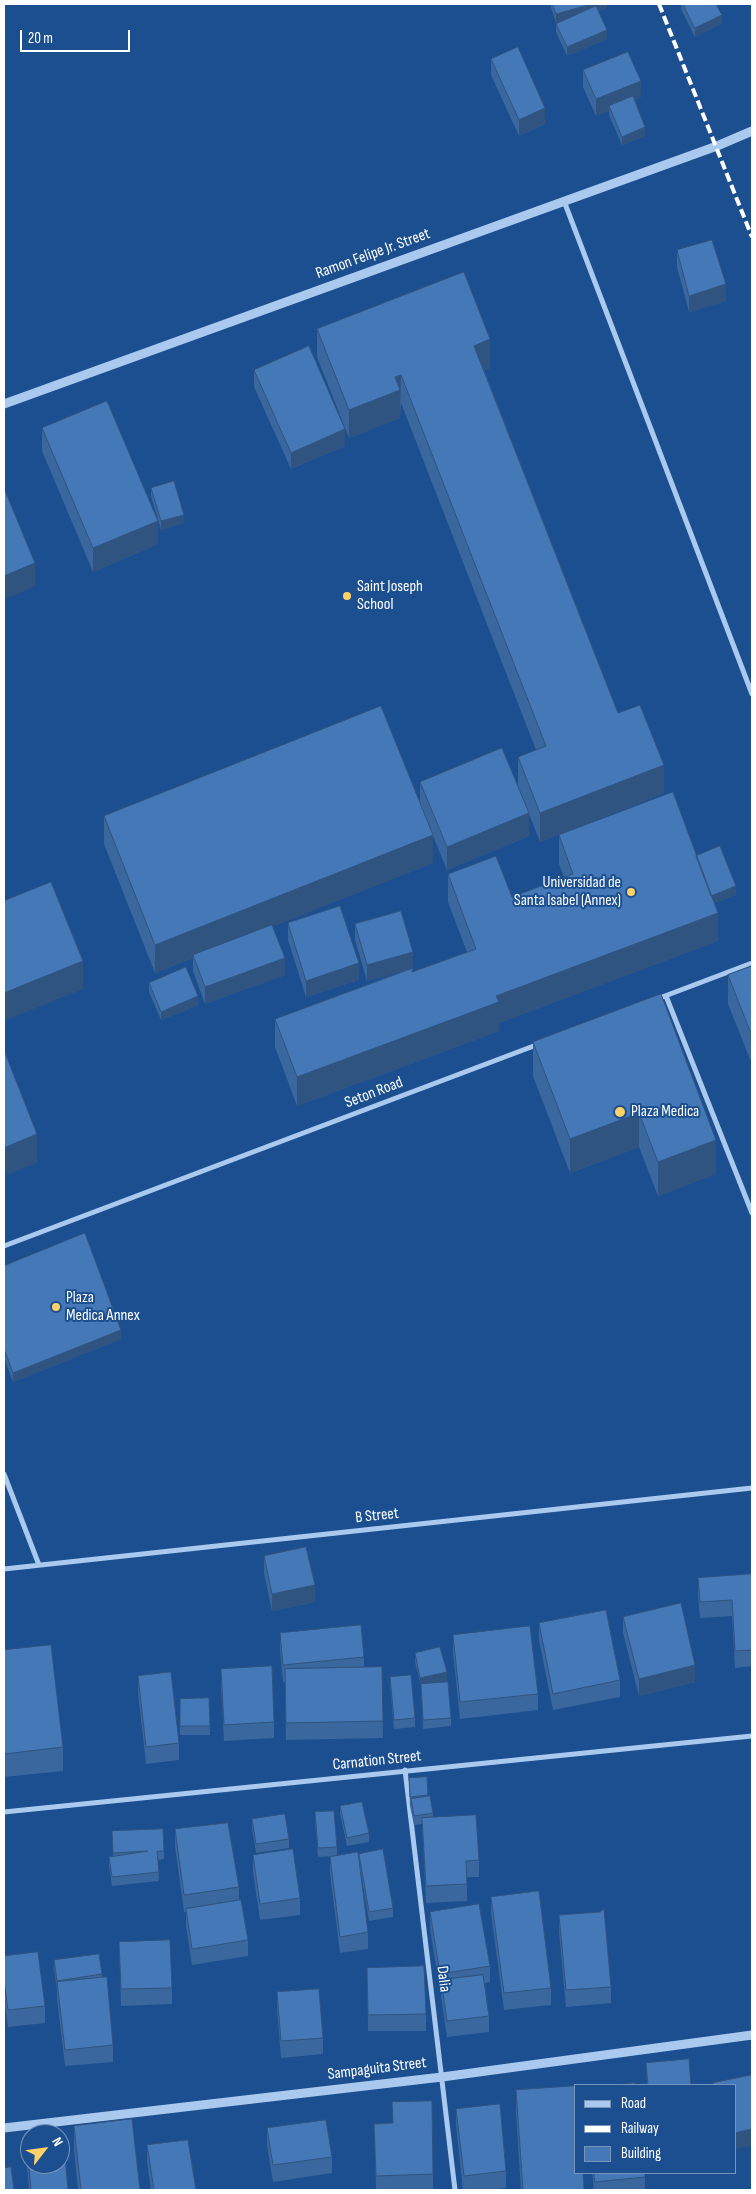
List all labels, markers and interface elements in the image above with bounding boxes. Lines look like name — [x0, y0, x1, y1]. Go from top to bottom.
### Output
scale bar — [22, 20, 132, 52]
text: 20 m — [28, 29, 53, 48]
street label: Ramon Felipe Jr. Street — [313, 224, 433, 284]
place label: Saint Joseph School — [357, 577, 423, 615]
marker: Saint Joseph School — [341, 590, 353, 602]
place label: Universidad de Santa Isabel (Annex) — [514, 873, 621, 911]
marker: Universidad de Santa Isabel (Annex) — [625, 886, 637, 898]
street label: Seton Road — [342, 1073, 406, 1113]
place label: Plaza Medica — [631, 1102, 699, 1122]
marker: Plaza Medica — [613, 1105, 627, 1119]
place label: Plaza Medica Annex — [66, 1288, 140, 1326]
marker: Plaza Medica Annex — [50, 1301, 62, 1313]
street label: B Street — [354, 1504, 400, 1528]
street label: Carnation Street — [332, 1747, 422, 1775]
street label: Dalia — [432, 1965, 454, 1993]
street label: Sampaguita Street — [327, 2053, 427, 2085]
legend — [574, 2084, 736, 2174]
text: Road — [621, 2094, 646, 2113]
text: Railway — [621, 2119, 659, 2138]
north arrow — [20, 2124, 70, 2174]
text: N — [48, 2134, 67, 2149]
text: Building — [621, 2144, 661, 2163]

